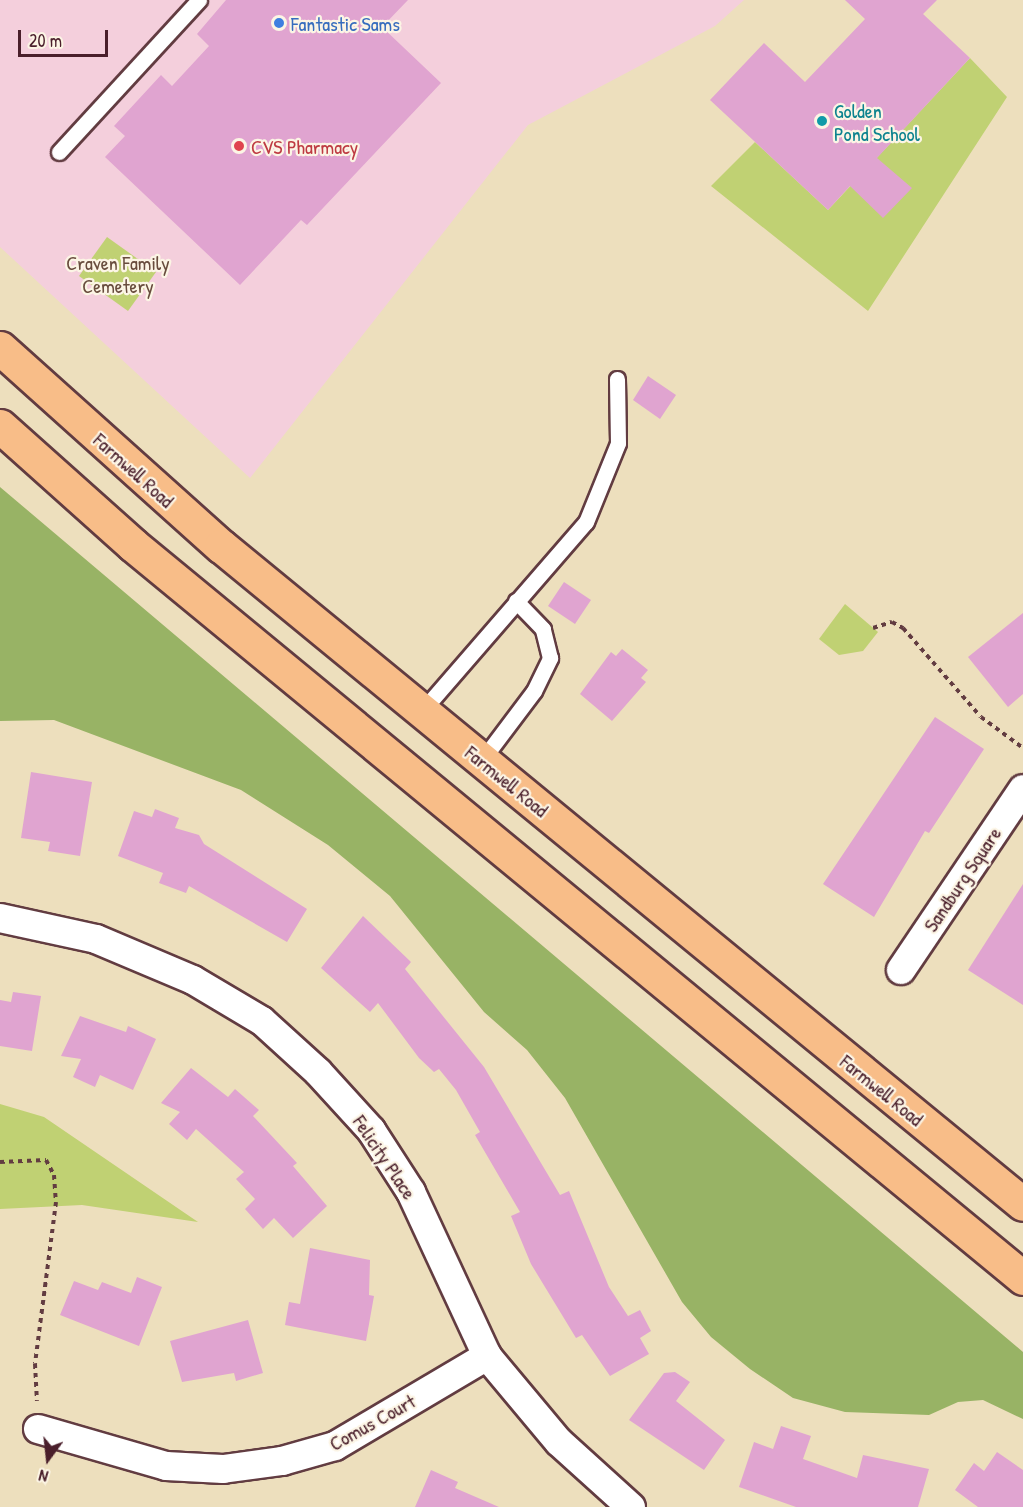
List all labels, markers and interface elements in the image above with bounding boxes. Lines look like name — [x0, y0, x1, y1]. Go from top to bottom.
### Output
place label: Fantastic Sams — [291, 11, 400, 35]
marker: Fantastic Sams — [272, 16, 286, 30]
scale bar — [21, 18, 111, 56]
text: 20 m — [29, 28, 62, 53]
place label: Golden Pond School — [834, 98, 920, 145]
marker: Golden Pond School — [815, 114, 829, 128]
place label: CVS Pharmacy — [251, 134, 358, 158]
marker: CVS Pharmacy — [232, 139, 246, 153]
park label: Craven Family Cemetery — [66, 251, 170, 298]
street label: Farmwell Road — [89, 428, 179, 512]
street label: Farmwell Road — [461, 740, 553, 822]
street label: Sandburg Square — [918, 822, 1006, 936]
street label: Farmwell Road — [836, 1049, 928, 1131]
street label: Felicity Place — [348, 1111, 422, 1203]
street label: Comus Court — [325, 1389, 419, 1455]
north arrow — [18, 1429, 78, 1489]
text: N — [36, 1465, 50, 1488]

